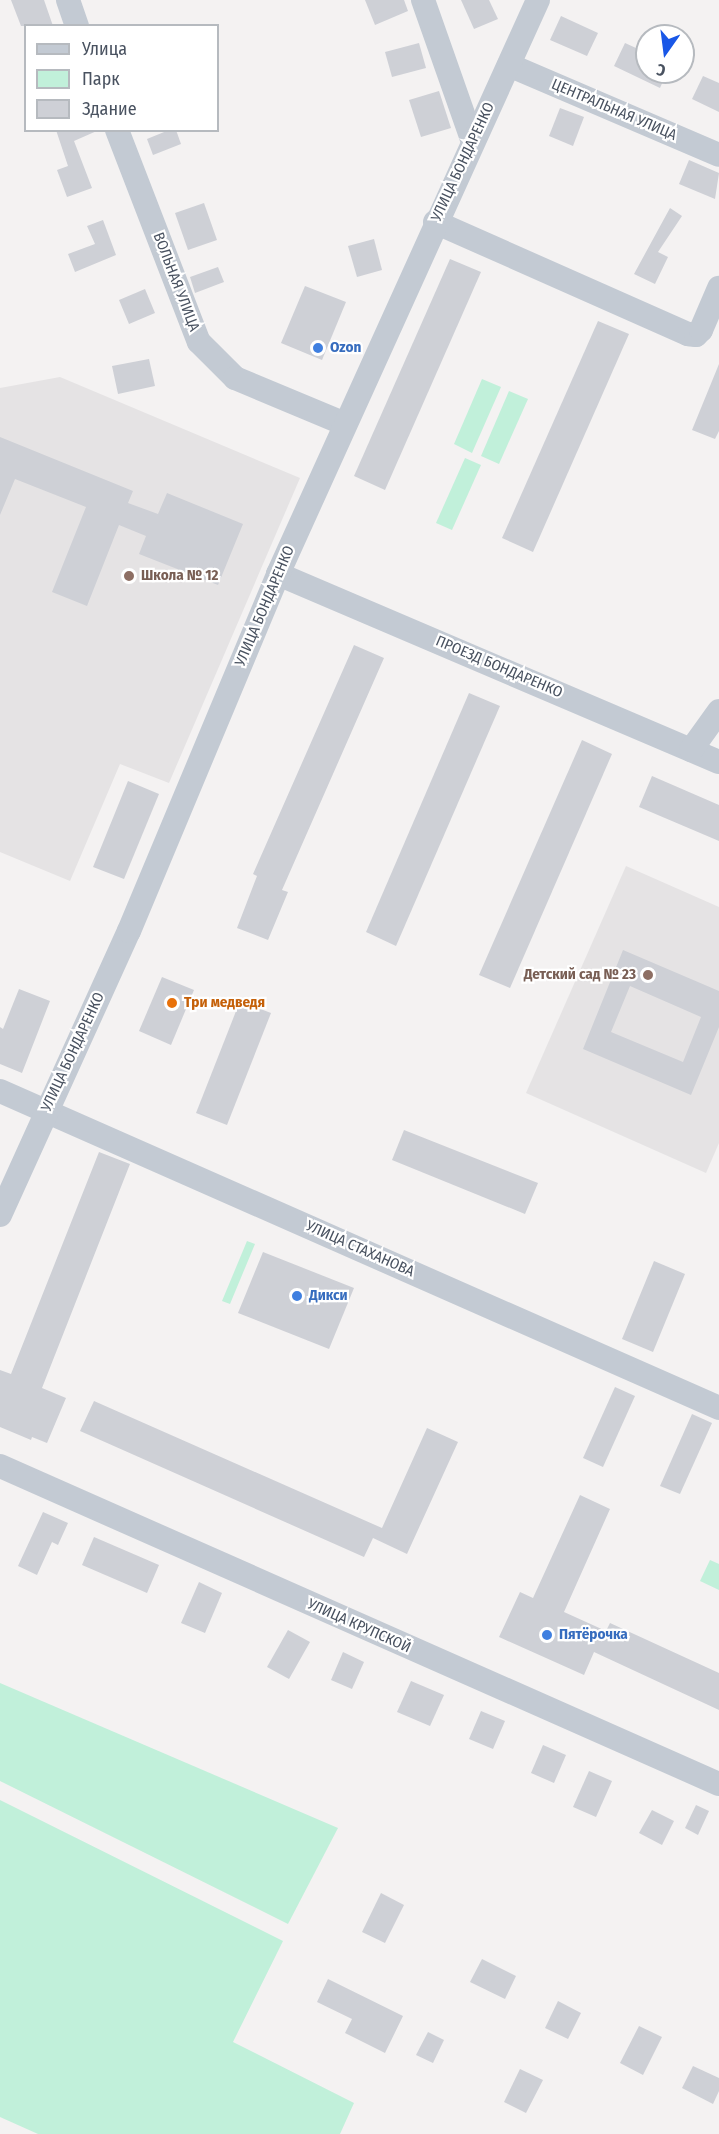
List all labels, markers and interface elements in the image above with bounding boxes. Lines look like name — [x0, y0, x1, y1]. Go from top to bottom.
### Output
legend — [24, 24, 219, 132]
north arrow — [635, 24, 695, 84]
text: Улица — [82, 38, 127, 60]
text: С — [655, 60, 667, 80]
text: Парк — [82, 68, 120, 90]
street label: ЦЕНТРАЛЬНАЯ УЛИЦА — [549, 76, 679, 144]
text: Здание — [82, 98, 137, 120]
street label: УЛИЦА БОНДАРЕНКО — [428, 100, 498, 224]
street label: ВОЛЬНАЯ УЛИЦА — [149, 230, 203, 334]
place label: Ozon — [330, 339, 361, 357]
marker: Ozon — [311, 341, 325, 355]
street label: УЛИЦА БОНДАРЕНКО — [231, 543, 299, 669]
place label: Школа № 12 — [141, 567, 219, 585]
marker: Школа № 12 — [122, 569, 136, 583]
street label: ПРОЕЗД БОНДАРЕНКО — [433, 632, 565, 702]
place label: Детский сад № 23 — [524, 966, 636, 984]
marker: Детский сад № 23 — [641, 968, 655, 982]
street label: УЛИЦА БОНДАРЕНКО — [38, 990, 108, 1114]
place label: Три медведя — [184, 994, 265, 1012]
marker: Три медведя — [165, 996, 179, 1010]
street label: УЛИЦА СТАХАНОВА — [303, 1217, 417, 1281]
place label: Дикси — [309, 1287, 348, 1305]
marker: Дикси — [290, 1289, 304, 1303]
street label: УЛИЦА КРУПСКОЙ — [305, 1595, 413, 1657]
place label: Пятёрочка — [559, 1626, 628, 1644]
marker: Пятёрочка — [540, 1628, 554, 1642]

